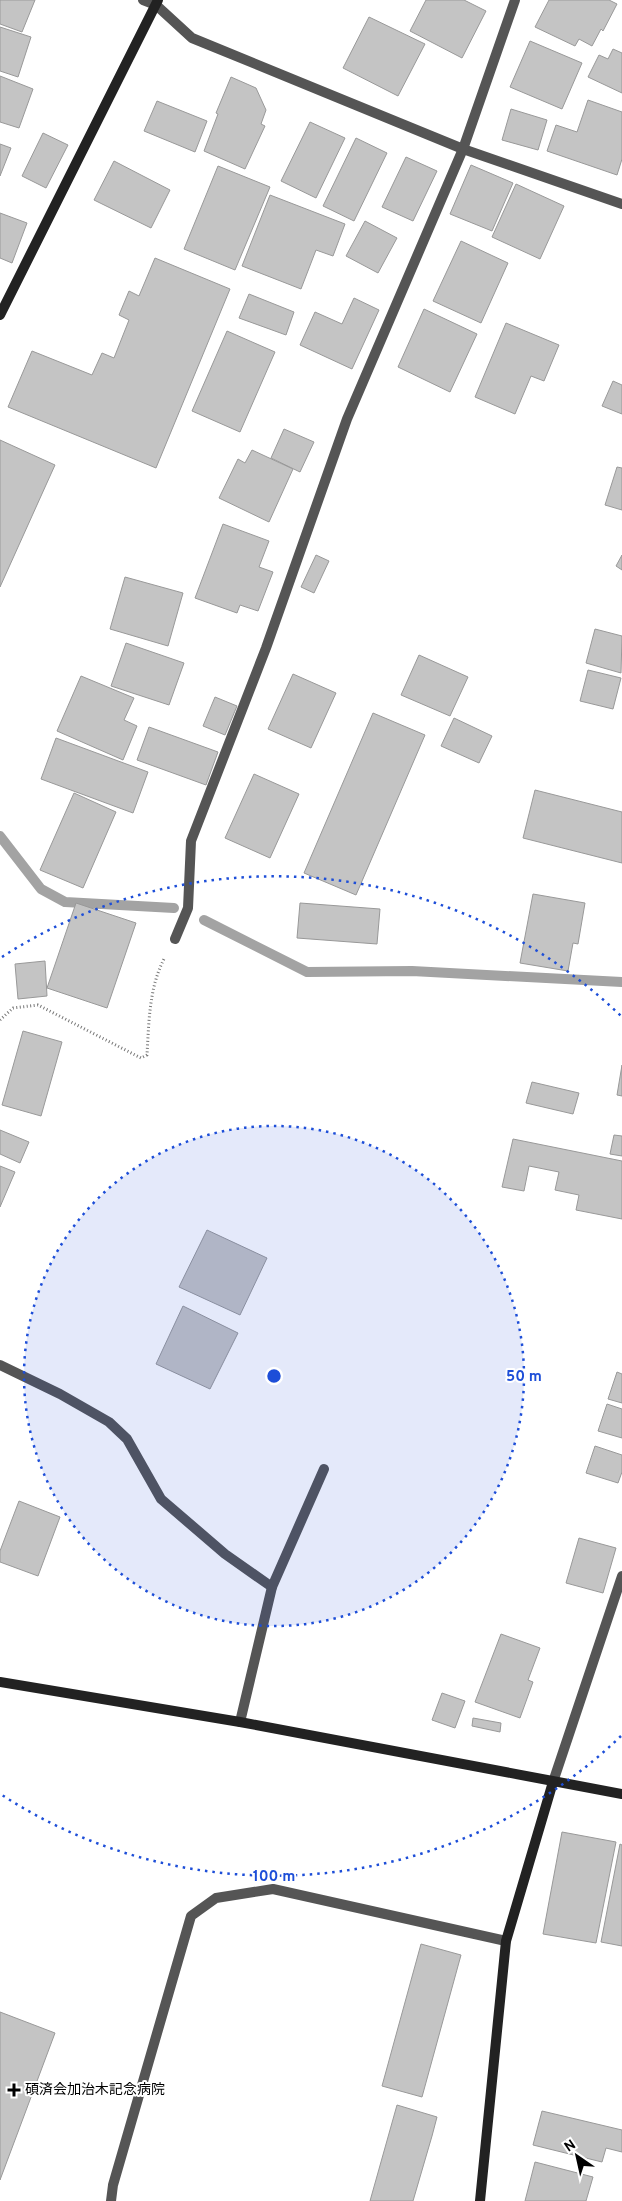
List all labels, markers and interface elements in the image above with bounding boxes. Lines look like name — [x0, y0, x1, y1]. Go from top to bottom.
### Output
centre of rings — [265, 1367, 283, 1385]
text: 50 m — [506, 1368, 542, 1387]
text: 100 m — [253, 1868, 295, 1887]
place label: 碩済会加治木記念病院 — [25, 2082, 165, 2099]
marker: 碩済会加治木記念病院 — [7, 2083, 21, 2097]
north arrow — [552, 2131, 602, 2181]
text: N — [562, 2137, 579, 2156]

